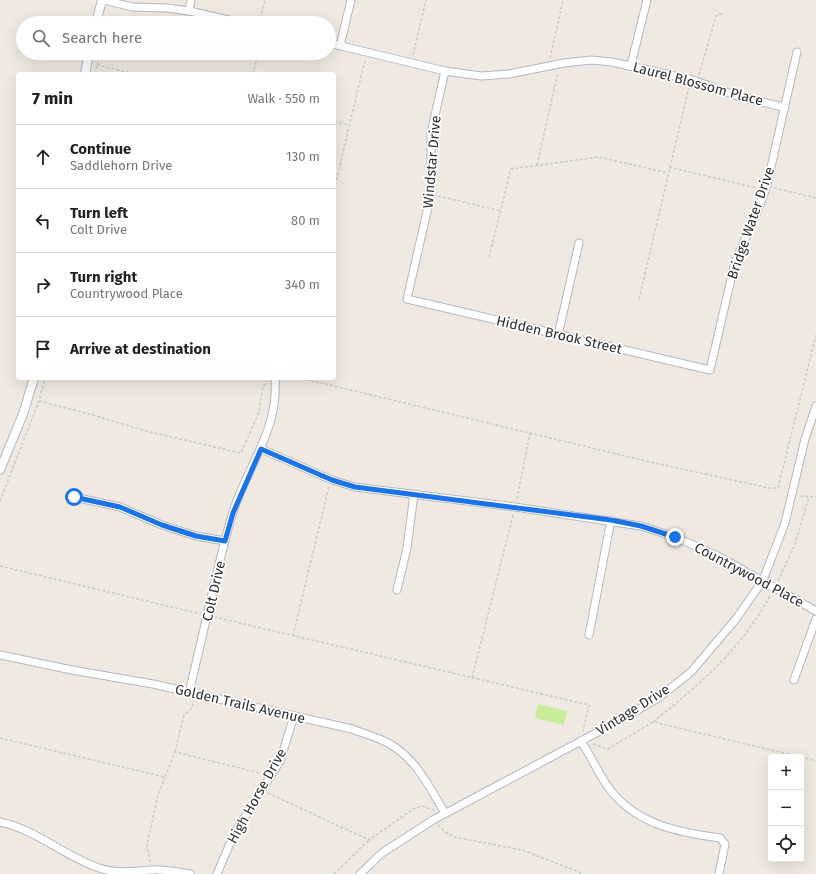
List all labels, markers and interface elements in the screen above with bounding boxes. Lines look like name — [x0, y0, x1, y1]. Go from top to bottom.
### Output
search box — [16, 16, 336, 60]
icon: search — [30, 27, 52, 49]
text: Search here — [62, 29, 142, 47]
street label: Laurel Blossom Place — [631, 58, 765, 110]
text: 7 min — [32, 88, 73, 109]
text: Walk · 550 m — [247, 91, 320, 106]
street label: Windstar Drive — [419, 115, 445, 209]
text: Continue — [70, 140, 131, 158]
icon: ahead — [32, 146, 54, 168]
text: 130 m — [286, 149, 320, 164]
text: Saddlehorn Drive — [70, 158, 172, 173]
street label: Bridge Water Drive — [724, 165, 778, 281]
text: Turn left — [70, 204, 128, 222]
icon: left — [32, 210, 54, 232]
text: 80 m — [291, 213, 320, 228]
text: Colt Drive — [70, 222, 127, 237]
text: Turn right — [70, 268, 137, 286]
icon: right — [32, 274, 54, 296]
text: 340 m — [285, 277, 320, 292]
text: Countrywood Place — [70, 286, 183, 301]
street label: Hidden Brook Street — [494, 312, 624, 358]
icon: arrive — [32, 338, 54, 360]
text: Arrive at destination — [70, 340, 211, 358]
route start — [65, 488, 83, 506]
route end — [666, 528, 684, 546]
street label: Countrywood Place — [691, 539, 807, 611]
street label: Colt Drive — [199, 559, 229, 623]
street label: Golden Trails Avenue — [173, 681, 307, 727]
street label: Vintage Drive — [593, 681, 673, 739]
street label: High Horse Drive — [224, 745, 290, 847]
map controls — [768, 754, 804, 862]
button: + — [768, 754, 804, 790]
button: − — [768, 790, 804, 826]
button: locate — [768, 826, 804, 862]

